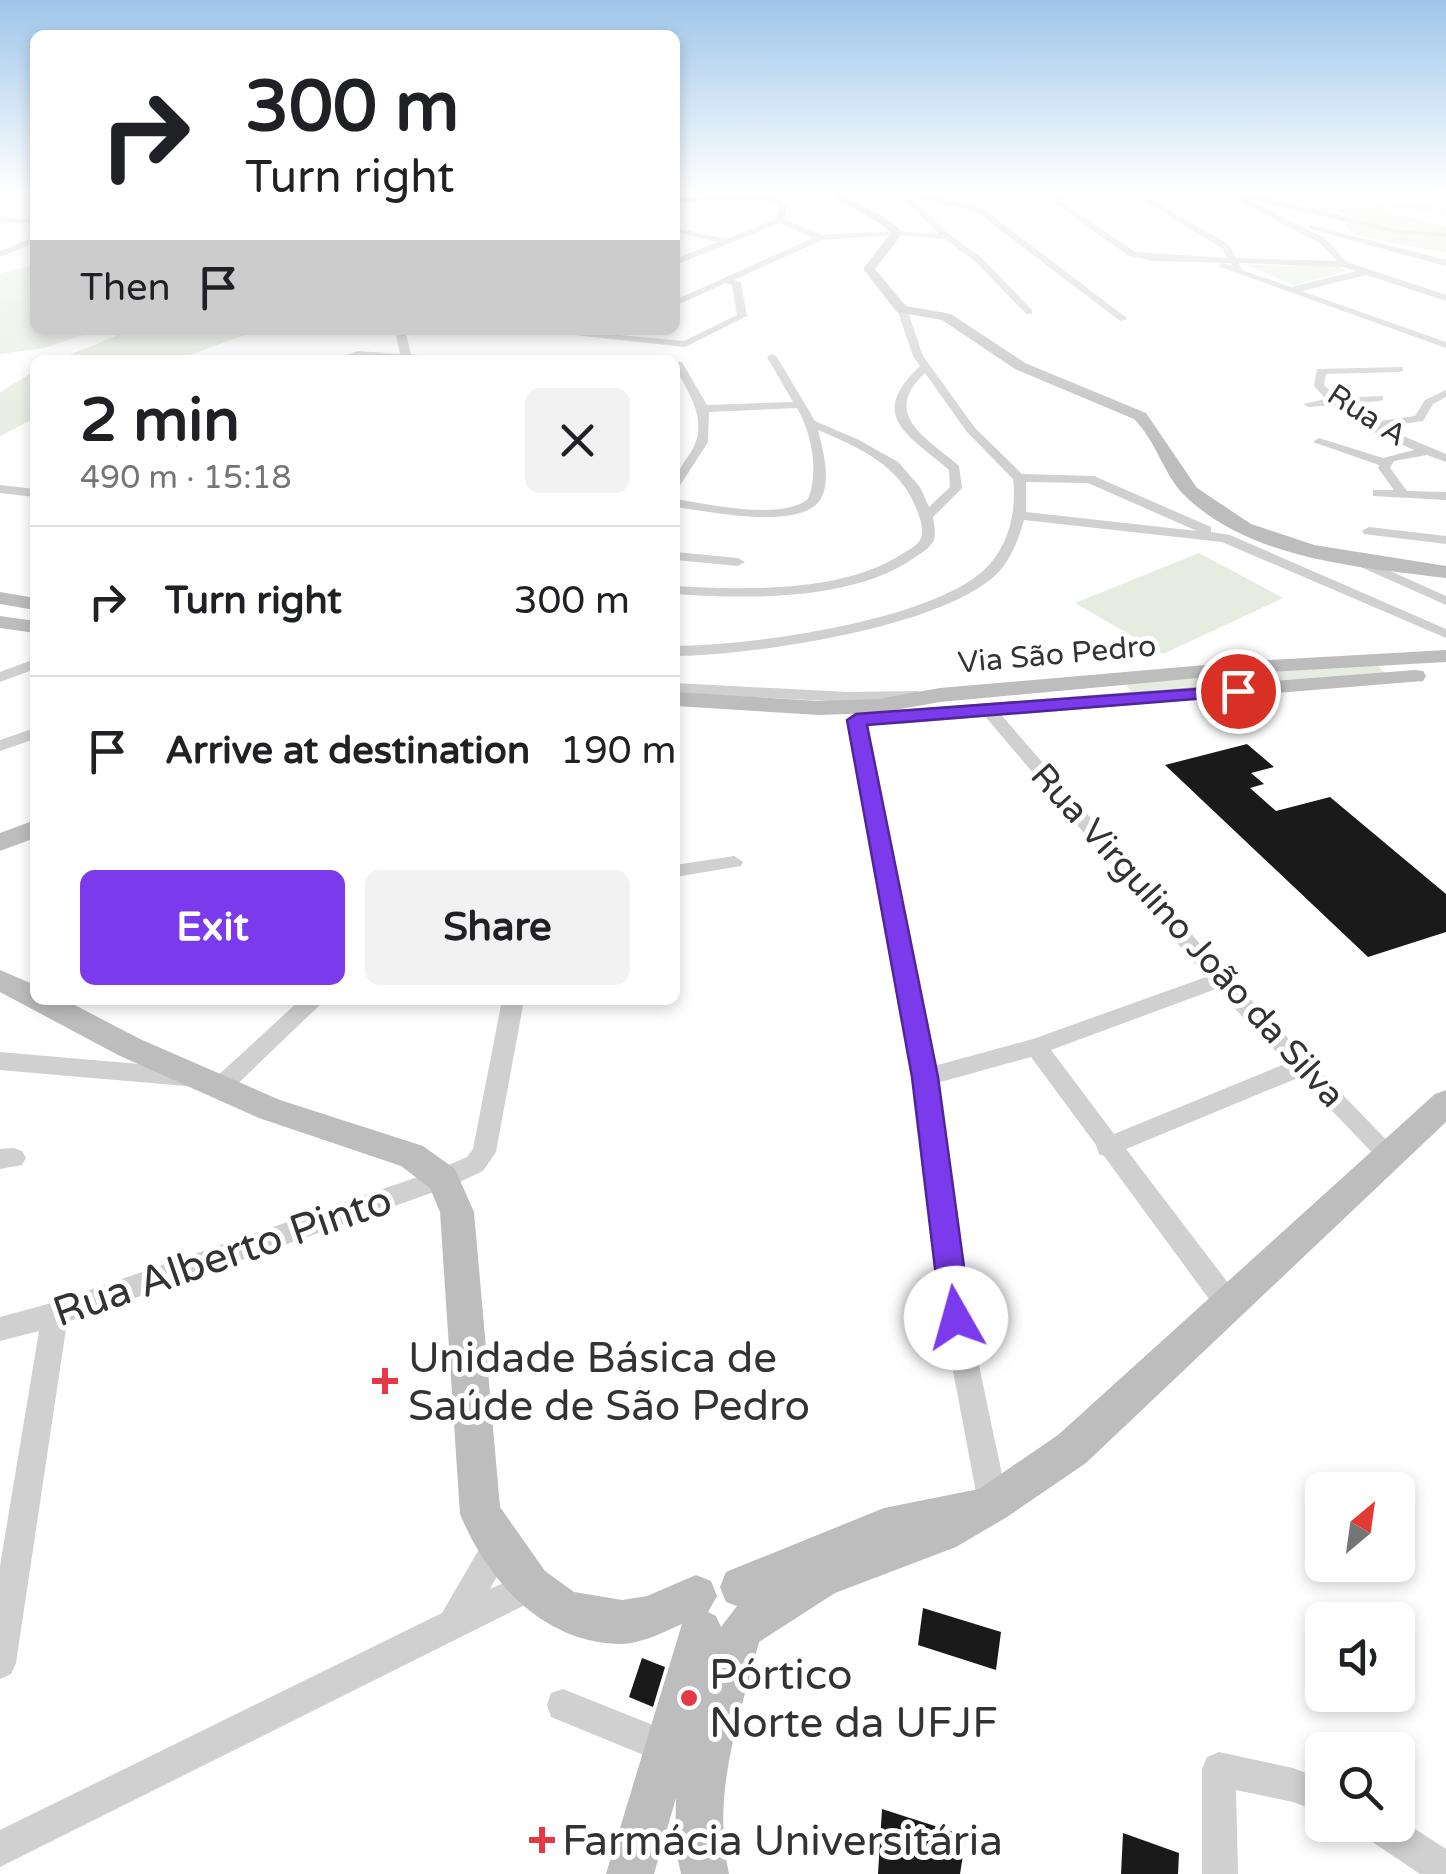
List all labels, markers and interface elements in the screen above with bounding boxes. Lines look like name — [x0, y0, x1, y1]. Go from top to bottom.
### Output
text: 300 m — [245, 66, 459, 150]
icon: right — [80, 70, 210, 200]
text: Turn right — [245, 151, 454, 205]
icon: arrive — [191, 260, 246, 315]
text: Then — [80, 265, 171, 311]
street label: Rua A — [1320, 376, 1413, 455]
text: 2 min — [80, 385, 240, 457]
button: close — [525, 388, 630, 493]
text: 490 m · 15:18 — [80, 459, 292, 497]
icon: right — [80, 574, 135, 629]
text: Turn right — [165, 578, 342, 624]
text: 300 m — [514, 578, 630, 624]
street label: Via São Pedro — [956, 627, 1158, 682]
pin — [1196, 649, 1281, 734]
icon: arrive — [1211, 664, 1266, 719]
icon: arrive — [80, 724, 135, 779]
text: Arrive at destination — [165, 728, 530, 774]
text: 190 m — [560, 728, 676, 774]
street label: Rua Virgulino João da Silva — [1022, 755, 1353, 1116]
button: Exit — [80, 870, 345, 985]
button: Share — [365, 870, 630, 985]
street label: Rua Alberto Pinto — [46, 1175, 399, 1338]
position arrow — [904, 1266, 1008, 1370]
place label: Unidade Básica de Saúde de São Pedro — [408, 1333, 810, 1432]
marker: Unidade Básica de Saúde de São Pedro — [372, 1368, 398, 1394]
north arrow — [1305, 1472, 1415, 1582]
map controls — [1305, 1472, 1415, 1842]
button: sound — [1305, 1602, 1415, 1712]
place label: Pórtico Norte da UFJF — [709, 1650, 998, 1749]
marker: Pórtico Norte da UFJF — [678, 1687, 700, 1709]
button: search — [1305, 1732, 1415, 1842]
place label: Farmácia Universitária — [562, 1816, 1003, 1867]
marker: Farmácia Universitária — [531, 1829, 553, 1851]

